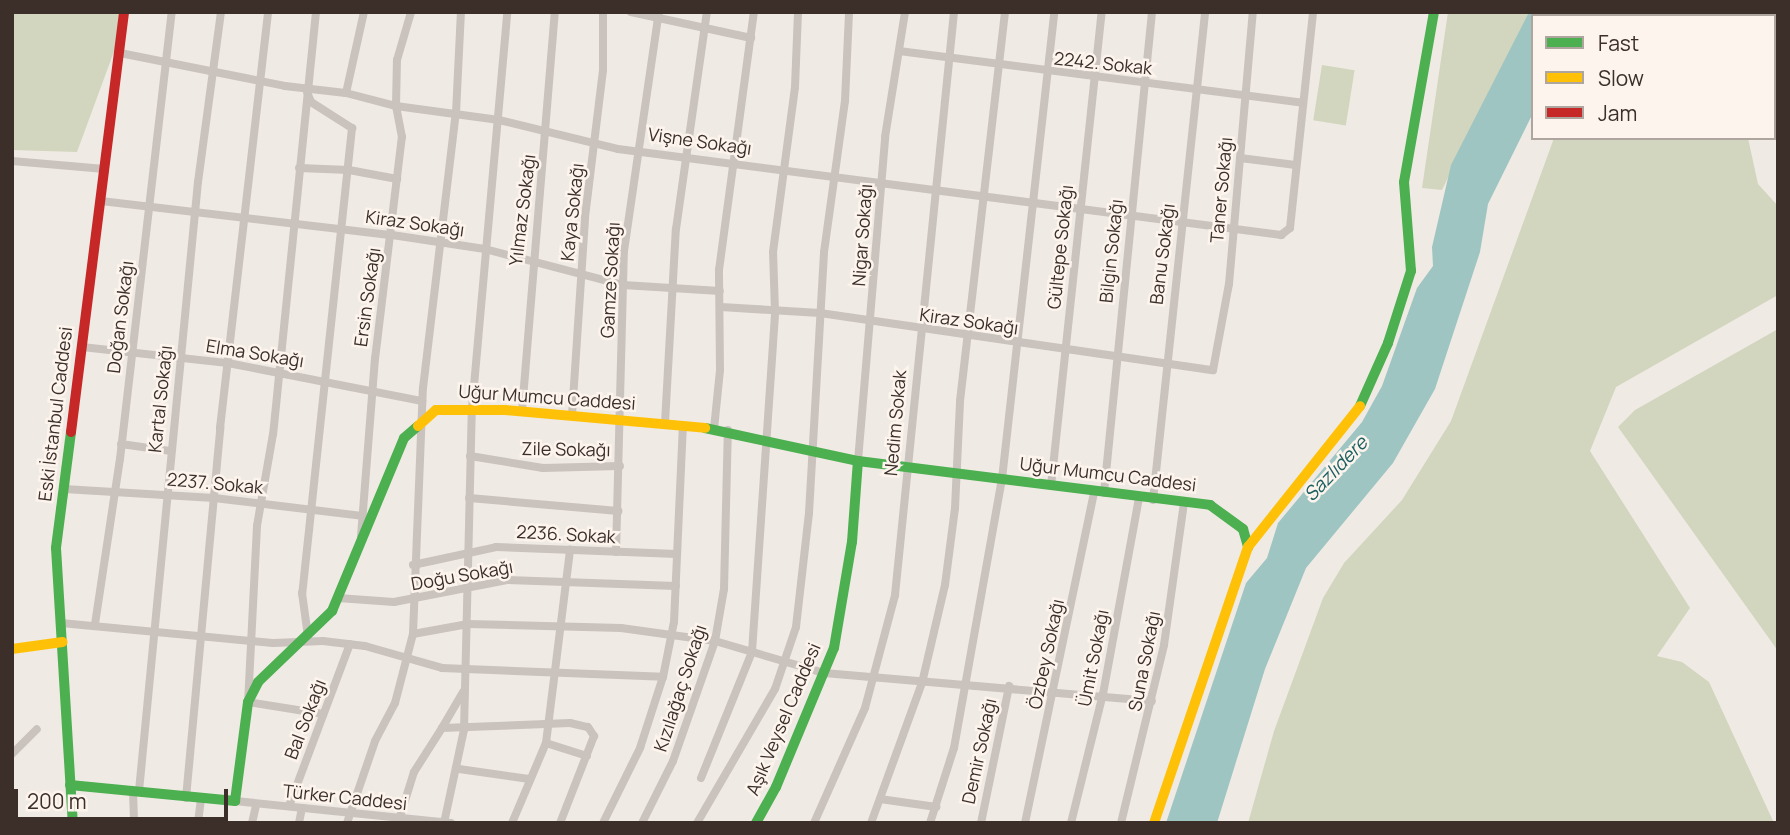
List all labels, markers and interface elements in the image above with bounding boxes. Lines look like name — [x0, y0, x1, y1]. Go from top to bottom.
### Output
legend — [1531, 14, 1776, 140]
text: Fast — [1598, 29, 1639, 57]
street label: 2242. Sokak — [1053, 47, 1153, 79]
text: Slow — [1598, 64, 1644, 92]
text: Jam — [1598, 99, 1637, 127]
street label: Vişne Sokağı — [647, 123, 753, 159]
street label: Taner Sokağı — [1206, 136, 1236, 244]
street label: Yılmaz Sokağı — [504, 153, 540, 267]
street label: Kaya Sokağı — [556, 162, 588, 262]
street label: Nigar Sokağı — [848, 183, 876, 287]
street label: Gültepe Sokağı — [1043, 184, 1077, 310]
street label: Bilgin Sokağı — [1095, 198, 1127, 304]
street label: Banu Sokağı — [1145, 202, 1179, 306]
street label: Kiraz Sokağı — [364, 205, 466, 241]
street label: Gamze Sokağı — [596, 221, 624, 339]
street label: Ersin Sokağı — [349, 246, 385, 348]
street label: Doğan Sokağı — [102, 260, 138, 374]
street label: Kiraz Sokağı — [918, 303, 1020, 339]
street label: Eski İstanbul Caddesi — [34, 326, 76, 502]
street label: Elma Sokağı — [204, 335, 306, 371]
street label: Kartal Sokağı — [144, 344, 176, 454]
street label: Nedim Sokak — [880, 369, 910, 477]
street label: Uğur Mumcu Caddesi — [458, 380, 636, 414]
water label: Sazlıdere — [1300, 432, 1372, 506]
street label: Zile Sokağı — [521, 437, 611, 461]
street label: Uğur Mumcu Caddesi — [1018, 452, 1198, 496]
street label: 2237. Sokak — [166, 468, 264, 498]
street label: 2236. Sokak — [516, 521, 616, 547]
street label: Doğu Sokağı — [409, 555, 515, 595]
street label: Özbey Sokağı — [1024, 597, 1068, 711]
street label: Ümit Sokağı — [1073, 608, 1113, 708]
street label: Suna Sokağı — [1124, 609, 1164, 713]
street label: Kızılağaç Sokağı — [649, 622, 711, 754]
street label: Aşık Veysel Caddesi — [741, 640, 825, 798]
street label: Bal Sokağı — [280, 676, 330, 762]
street label: Demir Sokağı — [957, 696, 1001, 806]
scale bar — [18, 776, 231, 820]
street label: Türker Caddesi — [282, 780, 408, 814]
text: 200 m — [27, 787, 87, 815]

